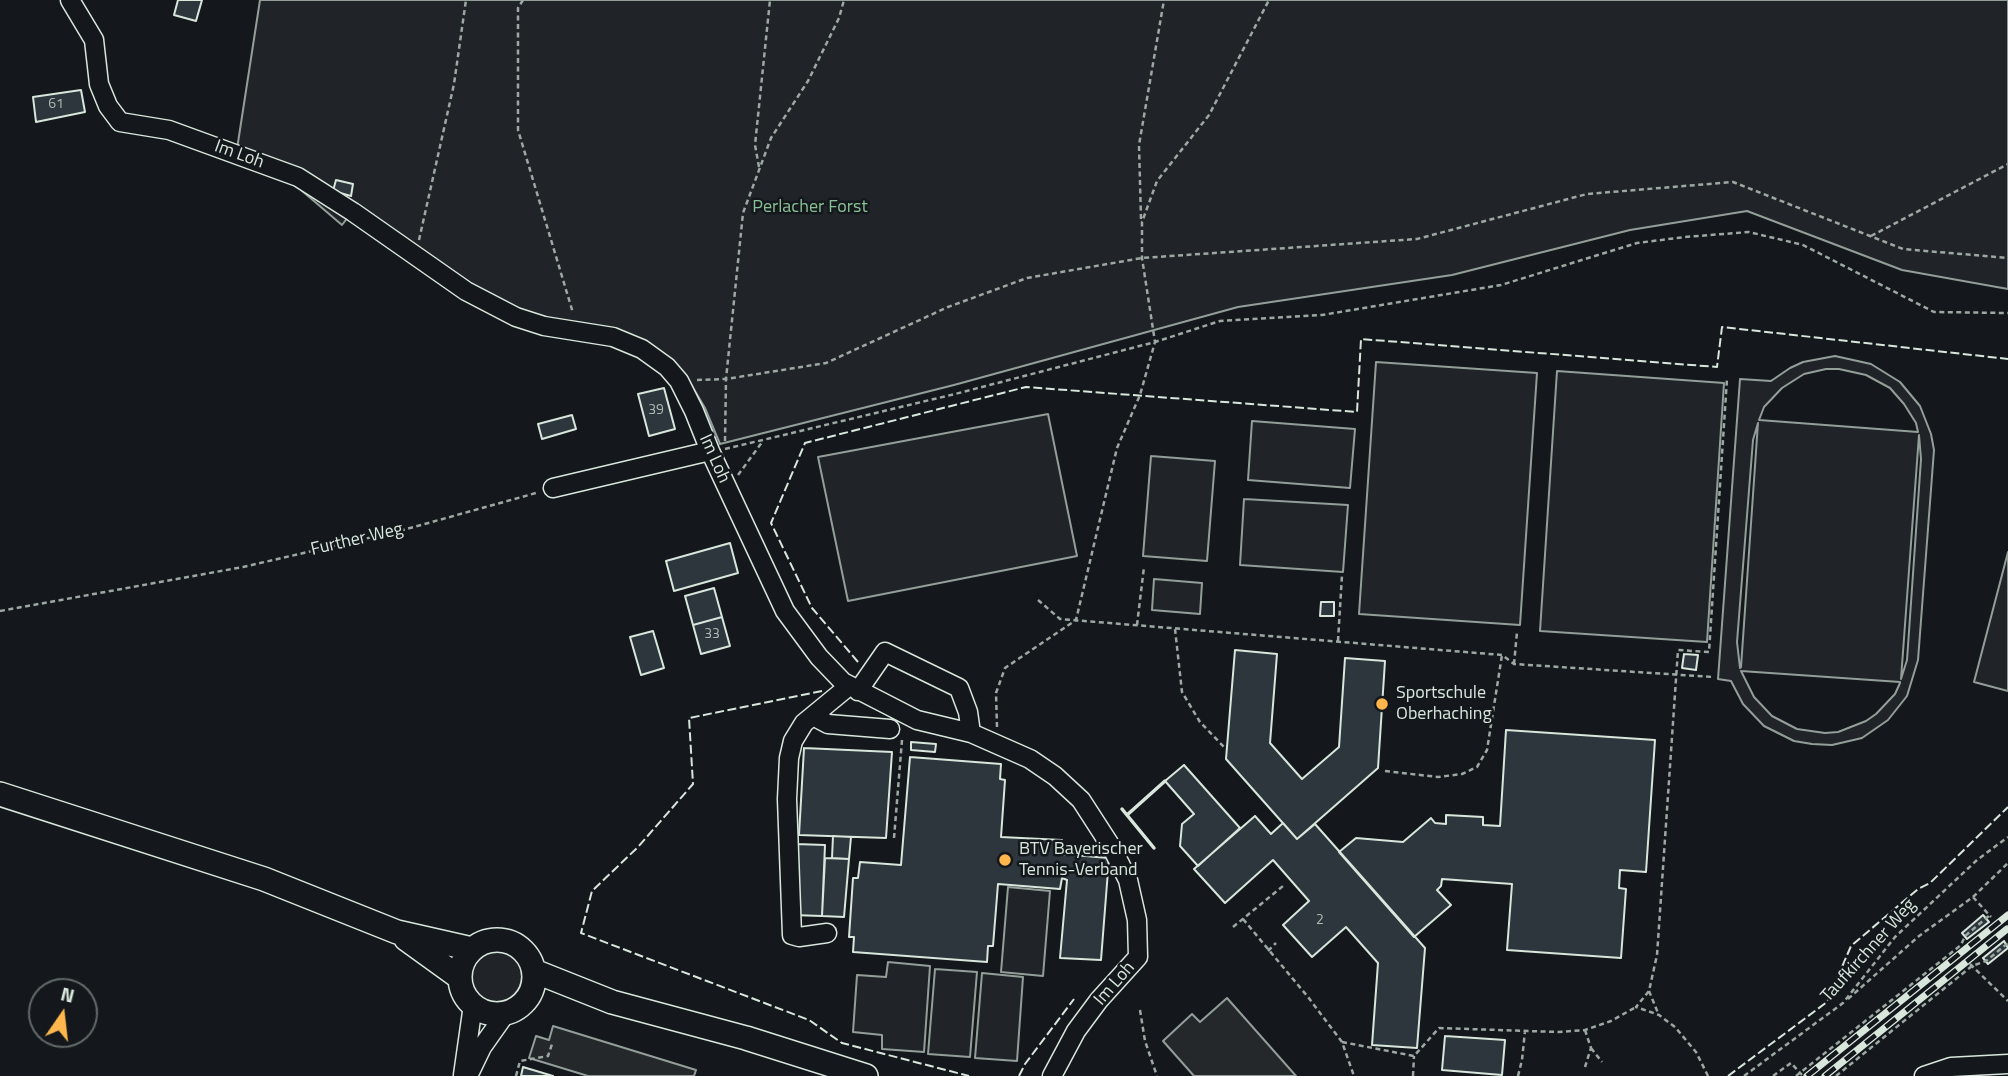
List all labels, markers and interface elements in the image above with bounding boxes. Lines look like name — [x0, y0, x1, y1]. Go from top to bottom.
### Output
house number: 61 — [48, 97, 64, 113]
street label: Im Loh — [211, 136, 267, 174]
park label: Perlacher Forst — [752, 197, 868, 219]
house number: 39 — [648, 403, 664, 419]
street label: Im Loh — [694, 431, 734, 487]
street label: Further Weg — [309, 519, 405, 561]
house number: 33 — [704, 627, 720, 643]
place label: Sportschule Oberhaching — [1396, 683, 1492, 726]
marker: Sportschule Oberhaching — [1374, 696, 1390, 712]
place label: BTV Bayerischer Tennis-Verband — [1019, 839, 1143, 882]
marker: BTV Bayerischer Tennis-Verband — [997, 852, 1013, 868]
street label: Taufkirchner Weg — [1817, 895, 1921, 1007]
house number: 2 — [1316, 913, 1324, 929]
street label: Im Loh — [1090, 958, 1140, 1010]
north arrow — [28, 978, 98, 1048]
text: N — [58, 978, 78, 1010]

